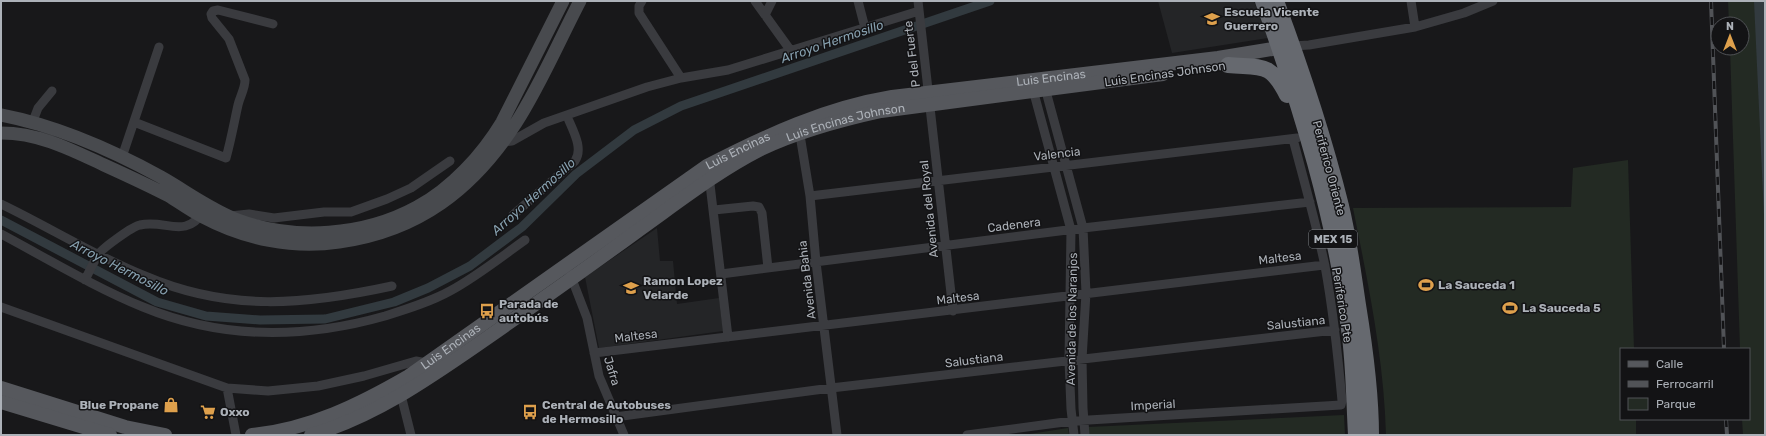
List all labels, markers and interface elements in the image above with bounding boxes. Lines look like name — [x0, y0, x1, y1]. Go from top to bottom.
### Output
place label: Escuela Vicente Guerrero — [1224, 5, 1319, 33]
school or university icon: Escuela Vicente Guerrero — [1203, 10, 1221, 28]
north arrow — [1710, 16, 1750, 56]
water label: Arroyo Hermosillo — [778, 17, 885, 66]
street label: P del Fuerte — [901, 20, 923, 88]
text: N — [1726, 20, 1734, 33]
street label: Luis Encinas Johnson — [1104, 59, 1226, 89]
street label: Luis Encinas — [1015, 67, 1087, 89]
street label: Luis Encinas Johnson — [784, 101, 906, 145]
street label: Periferico Oriente — [1310, 119, 1348, 217]
street label: Luis Encinas — [703, 129, 772, 172]
street label: Valencia — [1033, 144, 1081, 164]
water label: Arroyo Hermosillo — [488, 155, 578, 239]
street label: Avenida del Royal — [917, 160, 941, 258]
street label: Cadenera — [987, 215, 1041, 235]
road number: MEX 15 — [1309, 230, 1357, 248]
water label: Arroyo Hermosillo — [68, 236, 171, 299]
street label: Avenida Bahia — [795, 240, 819, 320]
street label: Maltesa — [1258, 248, 1302, 268]
street label: Avenida de los Naranjos — [1064, 253, 1080, 385]
street label: Periferico Pte — [1329, 266, 1355, 344]
place label: Ramon Lopez Velarde — [643, 274, 723, 302]
sports icon: La Sauceda 1 — [1417, 276, 1435, 294]
place label: La Sauceda 1 — [1438, 278, 1515, 292]
school or university icon: Ramon Lopez Velarde — [622, 279, 640, 297]
street label: Maltesa — [936, 288, 980, 308]
place label: Parada de autobús — [499, 297, 558, 325]
sports icon: La Sauceda 5 — [1501, 299, 1519, 317]
place label: La Sauceda 5 — [1522, 301, 1601, 315]
bus stop icon: Parada de autobús — [478, 302, 496, 320]
street label: Salustiana — [1266, 313, 1326, 333]
street label: Luis Encinas — [418, 321, 483, 373]
street label: Maltesa — [614, 326, 658, 346]
legend — [1620, 348, 1750, 420]
street label: Salustiana — [944, 349, 1004, 371]
street label: Jafra — [601, 355, 623, 387]
text: Calle — [1656, 357, 1683, 371]
text: Ferrocarril — [1656, 377, 1714, 391]
shop icon: Blue Propane — [162, 396, 180, 414]
street label: Imperial — [1130, 397, 1176, 413]
text: Parque — [1656, 397, 1696, 411]
place label: Blue Propane — [79, 398, 159, 412]
place label: Central de Autobuses de Hermosillo — [542, 398, 671, 426]
supermarket icon: Oxxo — [199, 403, 217, 421]
bus stop icon: Central de Autobuses de Hermosillo — [521, 403, 539, 421]
place label: Oxxo — [220, 405, 250, 419]

